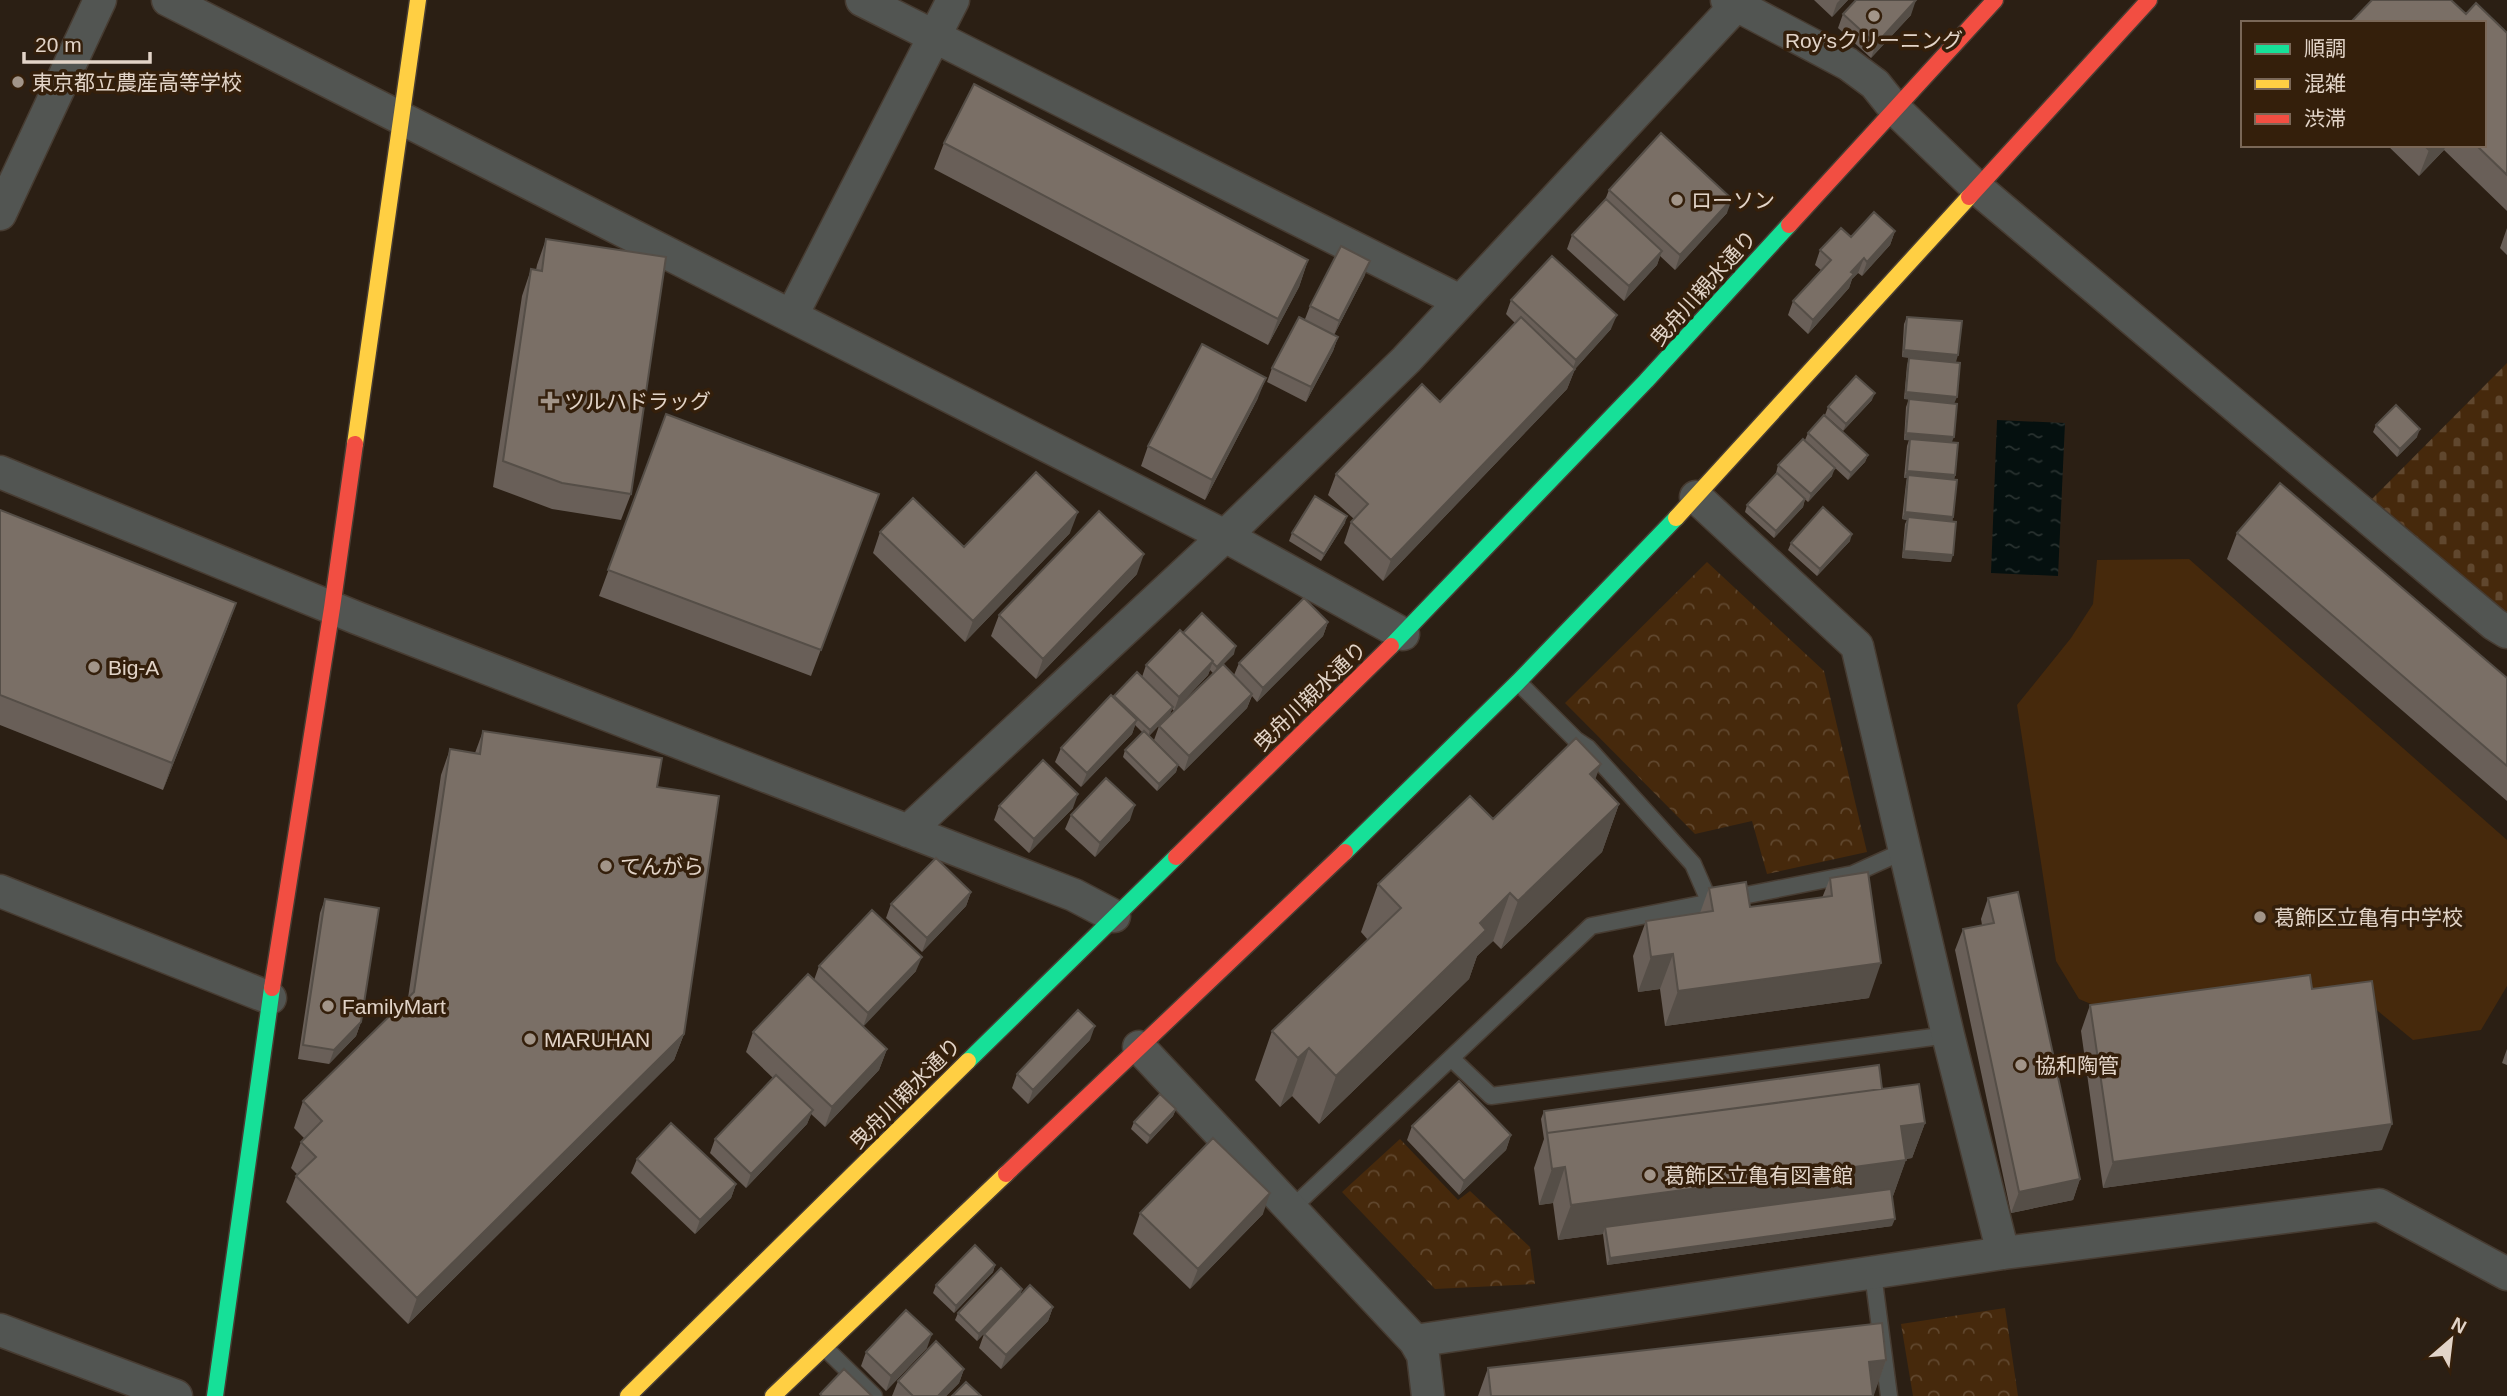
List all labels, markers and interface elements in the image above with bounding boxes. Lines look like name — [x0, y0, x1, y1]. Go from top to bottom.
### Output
marker: Roy’sクリーニング — [1866, 8, 1882, 24]
scale bar — [24, 21, 150, 65]
legend — [2241, 21, 2486, 147]
place label: Roy’sクリーニング — [1785, 29, 1963, 52]
text: 20 m — [35, 33, 82, 56]
text: 順調 — [2304, 37, 2346, 60]
place label: 東京都立農産高等学校 — [32, 71, 242, 94]
text: 混雑 — [2304, 72, 2346, 95]
marker: 東京都立農産高等学校 — [10, 74, 26, 90]
text: 渋滞 — [2304, 107, 2346, 130]
place label: ローソン — [1691, 189, 1775, 212]
marker: ローソン — [1669, 192, 1685, 208]
street label: 曳舟川親水通り — [1645, 226, 1761, 350]
place label: ツルハドラッグ — [564, 390, 711, 413]
marker: ツルハドラッグ — [542, 393, 558, 409]
street label: 曳舟川親水通り — [1249, 637, 1371, 755]
place label: Big-A — [108, 656, 159, 679]
marker: Big-A — [86, 659, 102, 675]
place label: てんがら — [620, 855, 704, 878]
marker: てんがら — [598, 858, 614, 874]
place label: 葛飾区立亀有中学校 — [2274, 906, 2463, 929]
marker: 葛飾区立亀有中学校 — [2252, 909, 2268, 925]
place label: FamilyMart — [342, 995, 446, 1018]
marker: FamilyMart — [320, 998, 336, 1014]
place label: MARUHAN — [544, 1028, 650, 1051]
marker: MARUHAN — [522, 1031, 538, 1047]
street label: 曳舟川親水通り — [845, 1033, 965, 1153]
place label: 協和陶管 — [2035, 1054, 2119, 1077]
marker: 協和陶管 — [2013, 1057, 2029, 1073]
place label: 葛飾区立亀有図書館 — [1664, 1164, 1853, 1187]
marker: 葛飾区立亀有図書館 — [1642, 1167, 1658, 1183]
north arrow — [2416, 1305, 2486, 1375]
text: N — [2448, 1313, 2470, 1338]

